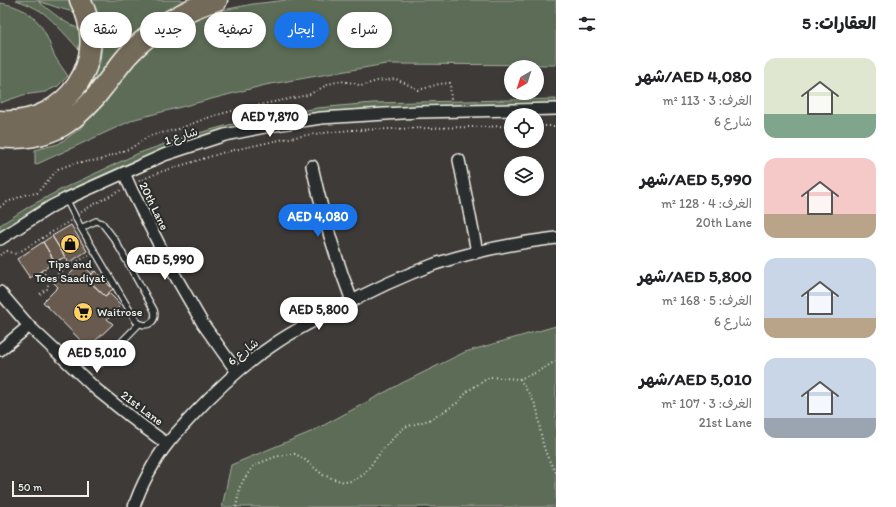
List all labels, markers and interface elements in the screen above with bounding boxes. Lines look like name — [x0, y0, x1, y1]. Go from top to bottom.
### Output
chip: شقة — [80, 12, 132, 48]
chip: جديد — [140, 12, 196, 48]
chip: تصفية — [204, 12, 266, 48]
chip: إيجار — [274, 12, 329, 48]
chip: شراء — [337, 12, 392, 48]
icon: filters — [576, 13, 598, 35]
text: العقارات: 5 — [802, 13, 876, 33]
north arrow — [504, 60, 544, 100]
map controls — [504, 60, 544, 196]
text: AED 4,080/شهر — [637, 66, 752, 86]
icon: home — [796, 74, 844, 122]
text: الغرف: 3 · 113 m² — [663, 93, 752, 108]
pin: AED 7,870 — [224, 104, 316, 138]
button: locate — [504, 108, 544, 148]
text: AED 7,870 — [241, 109, 299, 124]
text: شارع 6 — [714, 114, 752, 129]
street label: شارع 1 — [163, 124, 200, 150]
button: layers — [504, 156, 544, 196]
text: AED 5,990/شهر — [640, 169, 752, 189]
icon: home — [796, 174, 844, 222]
street label: 20th Lane — [136, 180, 172, 233]
text: الغرف: 4 · 128 m² — [661, 196, 752, 211]
pin: AED 4,080 — [272, 204, 364, 238]
text: AED 4,080 — [287, 209, 349, 224]
text: 20th Lane — [696, 215, 752, 230]
shop icon: Tips and Toes Saadiyat — [59, 233, 81, 255]
pin: AED 5,990 — [119, 247, 211, 281]
text: AED 5,990 — [136, 252, 194, 267]
place label: Tips and Toes Saadiyat — [35, 257, 106, 285]
text: AED 5,800/شهر — [638, 266, 752, 286]
icon: home — [796, 274, 844, 322]
text: الغرف: 5 · 168 m² — [662, 293, 752, 308]
pin: AED 5,800 — [273, 297, 365, 331]
supermarket icon: Waitrose — [72, 301, 94, 323]
text: AED 5,800 — [289, 302, 349, 317]
place label: Waitrose — [97, 305, 143, 319]
text: شارع 6 — [714, 314, 752, 329]
street label: شارع 6 — [225, 336, 262, 370]
pin: AED 5,010 — [51, 340, 143, 374]
text: AED 5,010 — [67, 345, 127, 360]
text: AED 5,010/شهر — [639, 369, 752, 389]
icon: home — [796, 374, 844, 422]
street label: 21st Lane — [118, 388, 166, 429]
text: الغرف: 3 · 107 m² — [661, 396, 752, 411]
text: 21st Lane — [699, 415, 752, 430]
scale bar — [12, 479, 89, 498]
text: 50 m — [18, 481, 42, 494]

